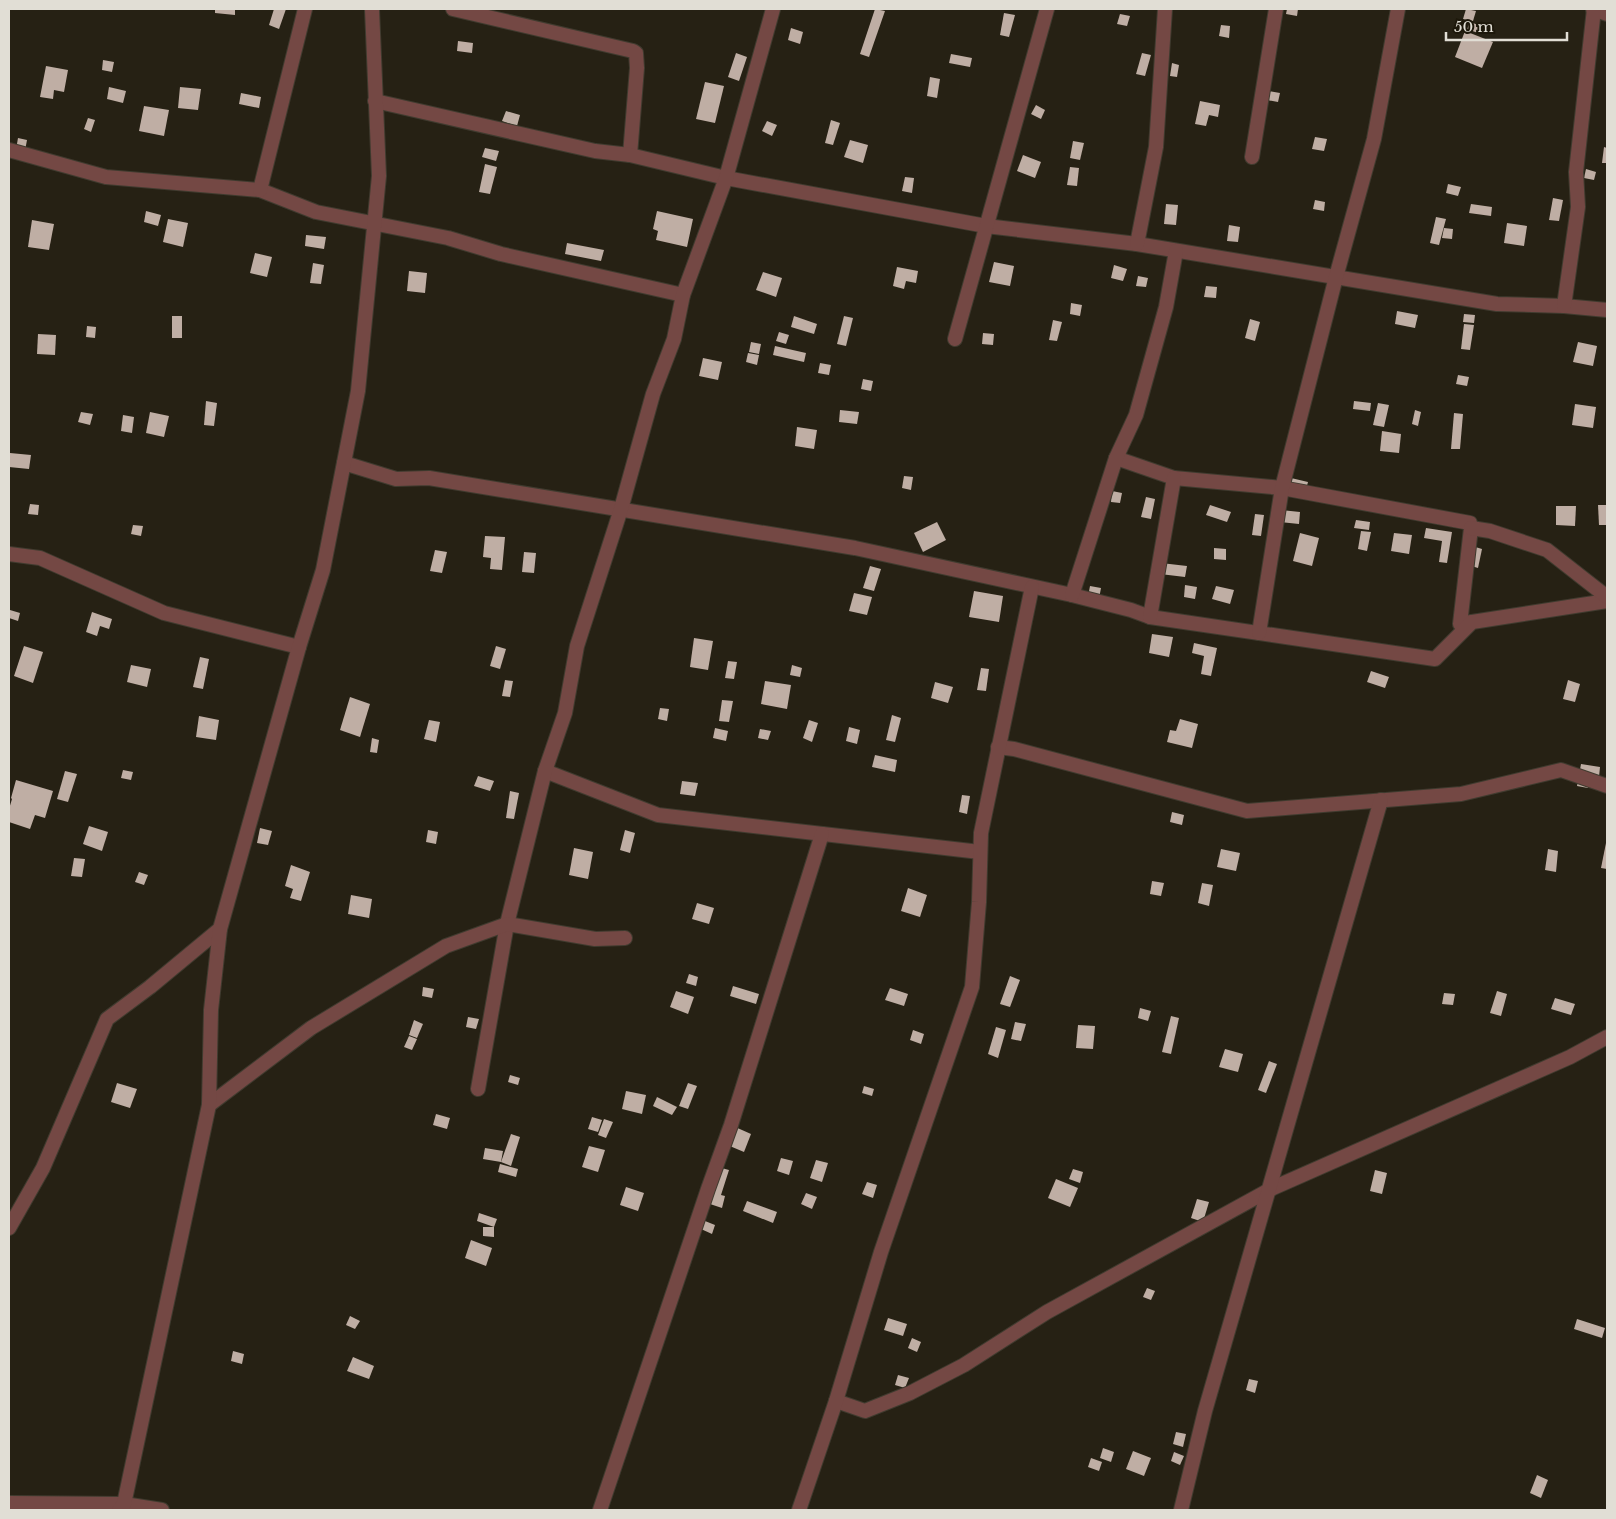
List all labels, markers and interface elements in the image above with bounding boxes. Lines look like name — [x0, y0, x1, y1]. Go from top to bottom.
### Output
scale bar — [1446, 10, 1567, 42]
text: 50 m — [1454, 17, 1494, 36]

